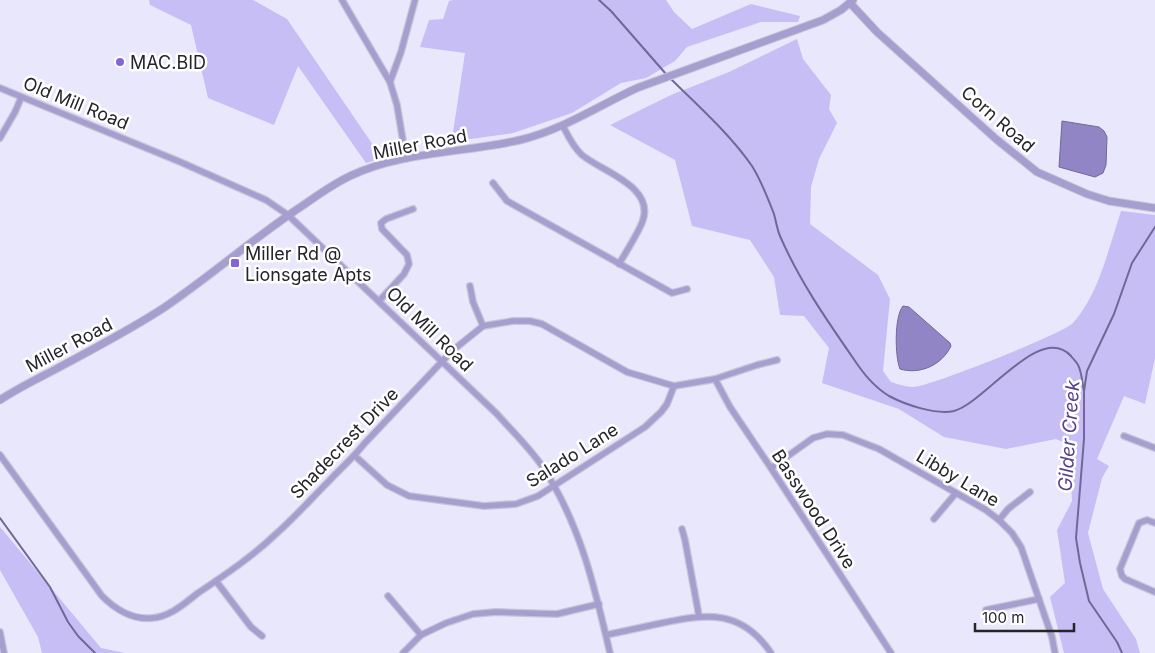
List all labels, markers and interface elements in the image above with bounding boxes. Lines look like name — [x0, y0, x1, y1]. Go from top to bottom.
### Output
place label: MAC.BID — [130, 52, 206, 73]
marker: MAC.BID — [114, 56, 126, 68]
street label: Old Mill Road — [20, 72, 132, 134]
street label: Corn Road — [957, 82, 1039, 156]
street label: Miller Road — [371, 125, 469, 163]
place label: Miller Rd @ Lionsgate Apts — [245, 243, 372, 285]
marker: Miller Rd @ Lionsgate Apts — [229, 257, 241, 269]
street label: Old Mill Road — [382, 283, 478, 375]
street label: Miller Road — [22, 313, 116, 377]
water label: Gilder Creek — [1054, 379, 1084, 492]
street label: Shadecrest Drive — [286, 383, 402, 503]
street label: Salado Lane — [522, 418, 622, 492]
street label: Libby Lane — [913, 445, 1003, 511]
street label: Basswood Drive — [768, 446, 860, 572]
scale bar — [975, 600, 1074, 632]
text: 100 m — [982, 608, 1024, 627]

